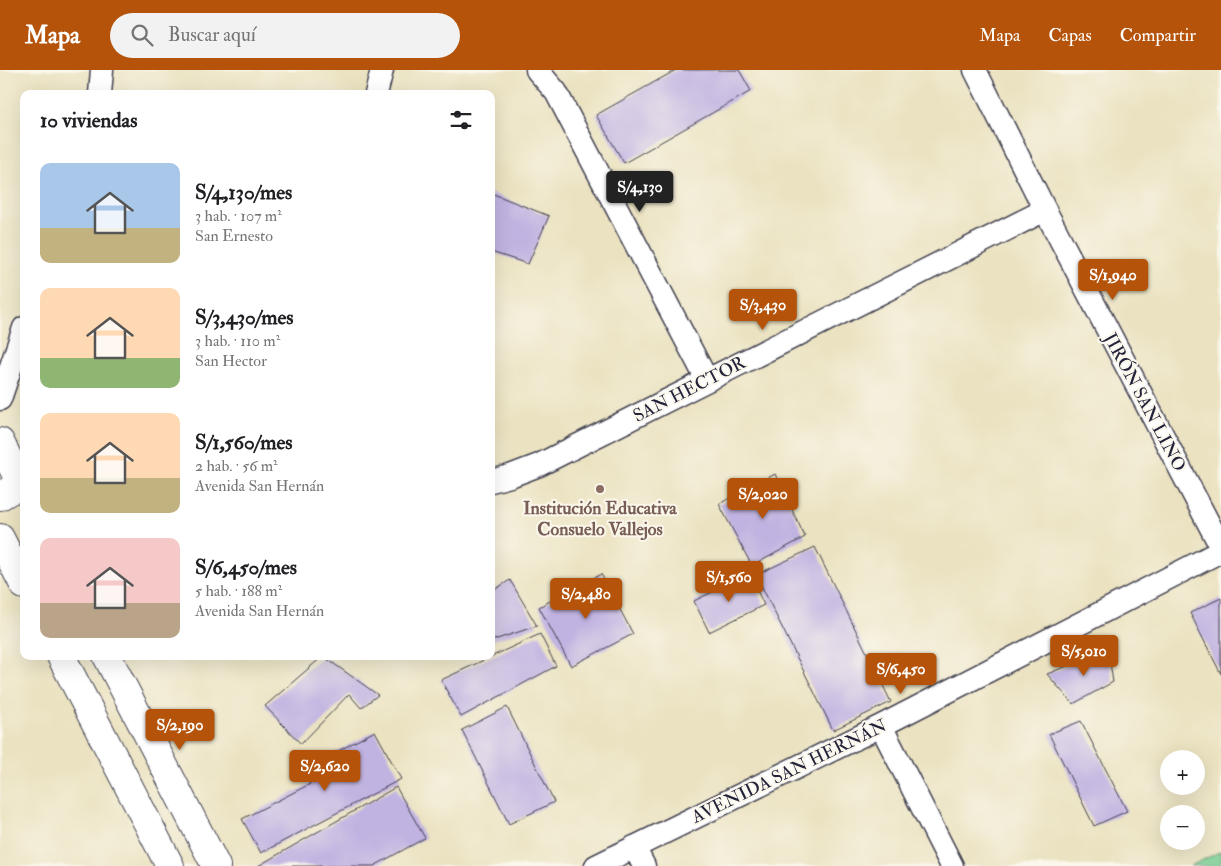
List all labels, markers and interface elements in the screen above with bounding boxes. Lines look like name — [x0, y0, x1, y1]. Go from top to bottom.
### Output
search box — [110, 13, 460, 58]
text: Mapa — [25, 20, 80, 51]
icon: search — [128, 21, 156, 49]
text: Buscar aquí — [168, 23, 256, 47]
text: Mapa — [979, 24, 1021, 47]
text: Capas — [1049, 24, 1092, 47]
text: Compartir — [1120, 24, 1196, 47]
icon: filters — [447, 106, 475, 134]
text: 10 viviendas — [40, 107, 137, 134]
pin: S/4,130 — [594, 170, 686, 213]
text: S/4,130 — [617, 177, 663, 197]
text: S/4,130/mes — [195, 179, 292, 206]
icon: home — [80, 183, 140, 243]
text: 3 hab. · 107 m² — [195, 206, 282, 226]
text: San Ernesto — [195, 226, 273, 246]
pin: S/1,940 — [1067, 258, 1159, 301]
text: S/1,940 — [1089, 265, 1137, 285]
pin: S/3,430 — [717, 288, 809, 331]
text: S/3,430 — [740, 295, 786, 315]
text: S/3,430/mes — [195, 304, 293, 331]
icon: home — [80, 308, 140, 368]
street label: JIRÓN SAN LINO — [1098, 328, 1191, 475]
text: 3 hab. · 110 m² — [195, 331, 280, 351]
text: San Hector — [195, 351, 267, 371]
street label: SAN HECTOR — [629, 351, 750, 428]
text: S/1,560/mes — [195, 429, 292, 456]
icon: home — [80, 433, 140, 493]
text: 2 hab. · 56 m² — [195, 456, 278, 476]
text: Avenida San Hernán — [195, 476, 324, 496]
pin: S/2,020 — [717, 478, 809, 520]
marker: Institución Educativa Consuelo Vallejos — [594, 483, 606, 495]
text: S/2,020 — [738, 484, 788, 504]
place label: Institución Educativa Consuelo Vallejos — [523, 497, 677, 541]
text: S/6,450/mes — [195, 554, 297, 581]
icon: home — [80, 558, 140, 618]
pin: S/1,560 — [683, 560, 775, 603]
text: S/1,560 — [706, 567, 752, 587]
pin: S/2,480 — [540, 578, 632, 620]
text: 5 hab. · 188 m² — [195, 581, 282, 601]
text: S/2,480 — [561, 584, 611, 604]
text: Avenida San Hernán — [195, 601, 324, 621]
pin: S/5,010 — [1038, 634, 1130, 677]
text: S/5,010 — [1061, 641, 1107, 661]
pin: S/6,450 — [855, 652, 947, 695]
text: S/6,450 — [877, 659, 926, 679]
pin: S/2,190 — [134, 708, 226, 751]
street label: AVENIDA SAN HERNÁN — [687, 714, 891, 829]
text: S/2,190 — [156, 715, 204, 735]
pin: S/2,620 — [279, 750, 371, 792]
map controls — [1160, 750, 1205, 850]
button: + — [1160, 750, 1205, 795]
text: S/2,620 — [300, 756, 350, 776]
button: − — [1160, 805, 1205, 850]

